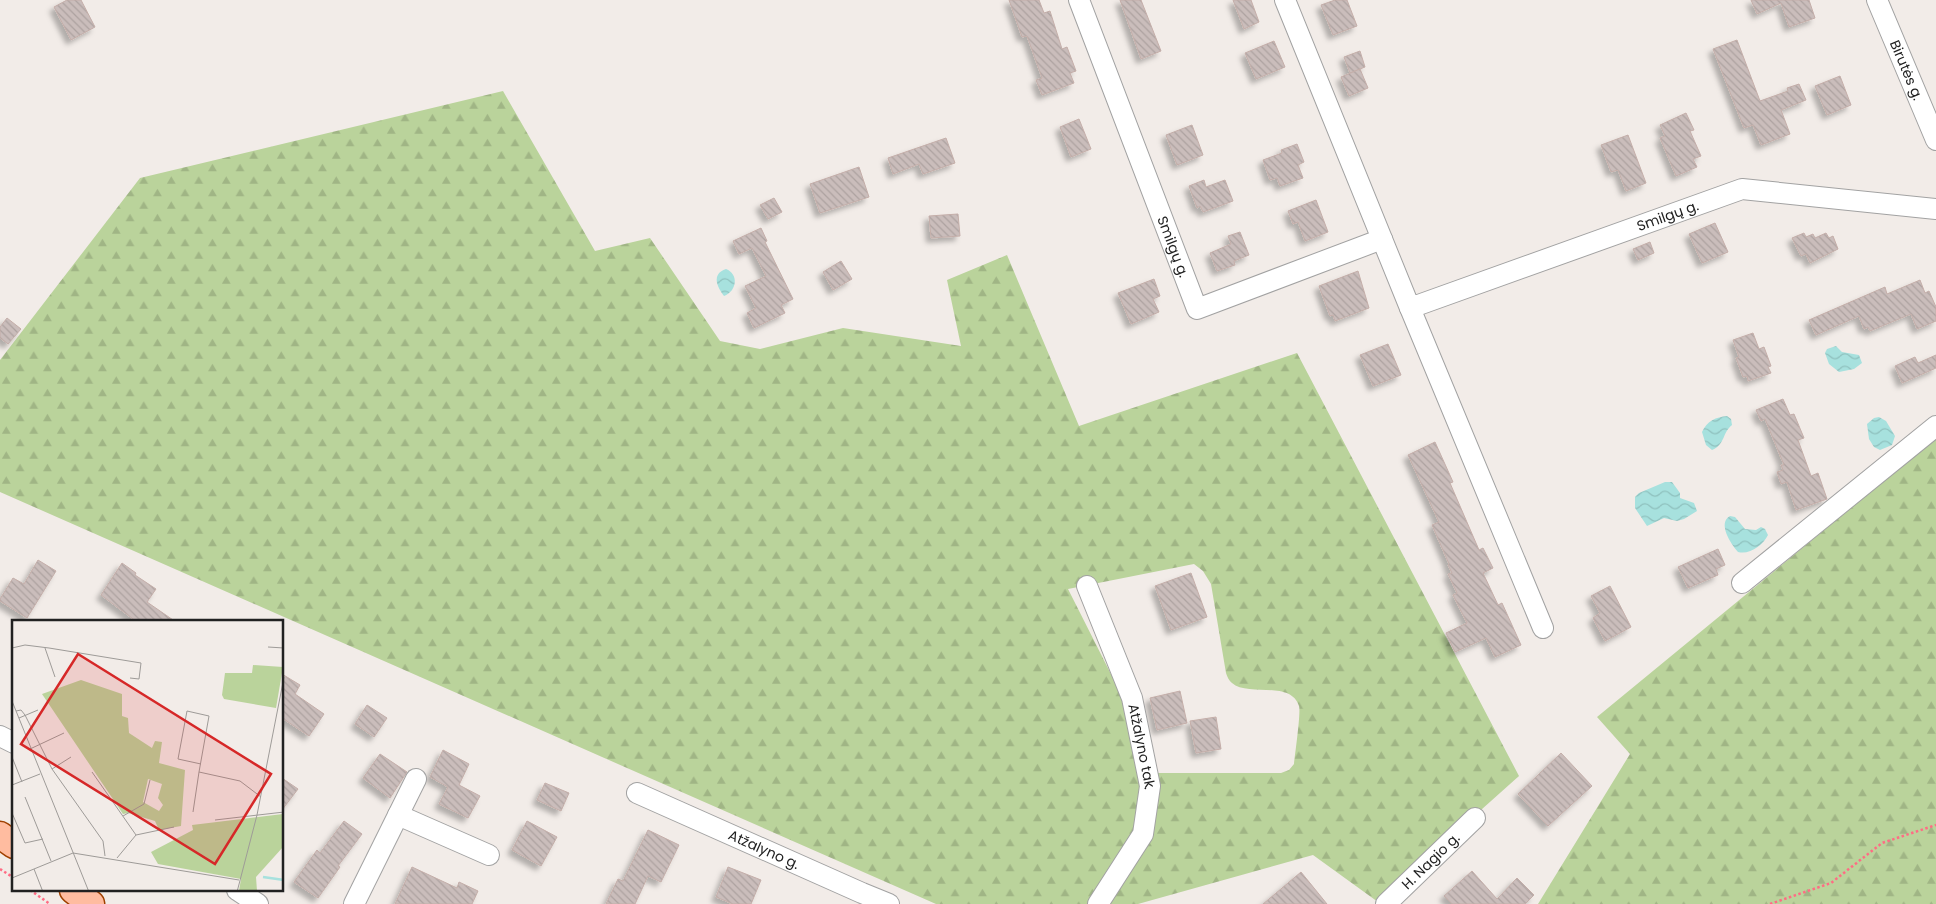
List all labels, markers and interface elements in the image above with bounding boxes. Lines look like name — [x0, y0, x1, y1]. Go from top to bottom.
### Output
street label: Birutės g. — [1885, 37, 1928, 103]
street label: Smilgų g. — [1634, 195, 1701, 236]
street label: Smilgų g. — [1152, 213, 1194, 280]
inset map — [12, 620, 284, 892]
street label: Atžalyno tak. — [1123, 702, 1160, 792]
street label: Atžalyno g. — [725, 825, 803, 874]
street label: H. Nagio g. — [1397, 828, 1464, 894]

